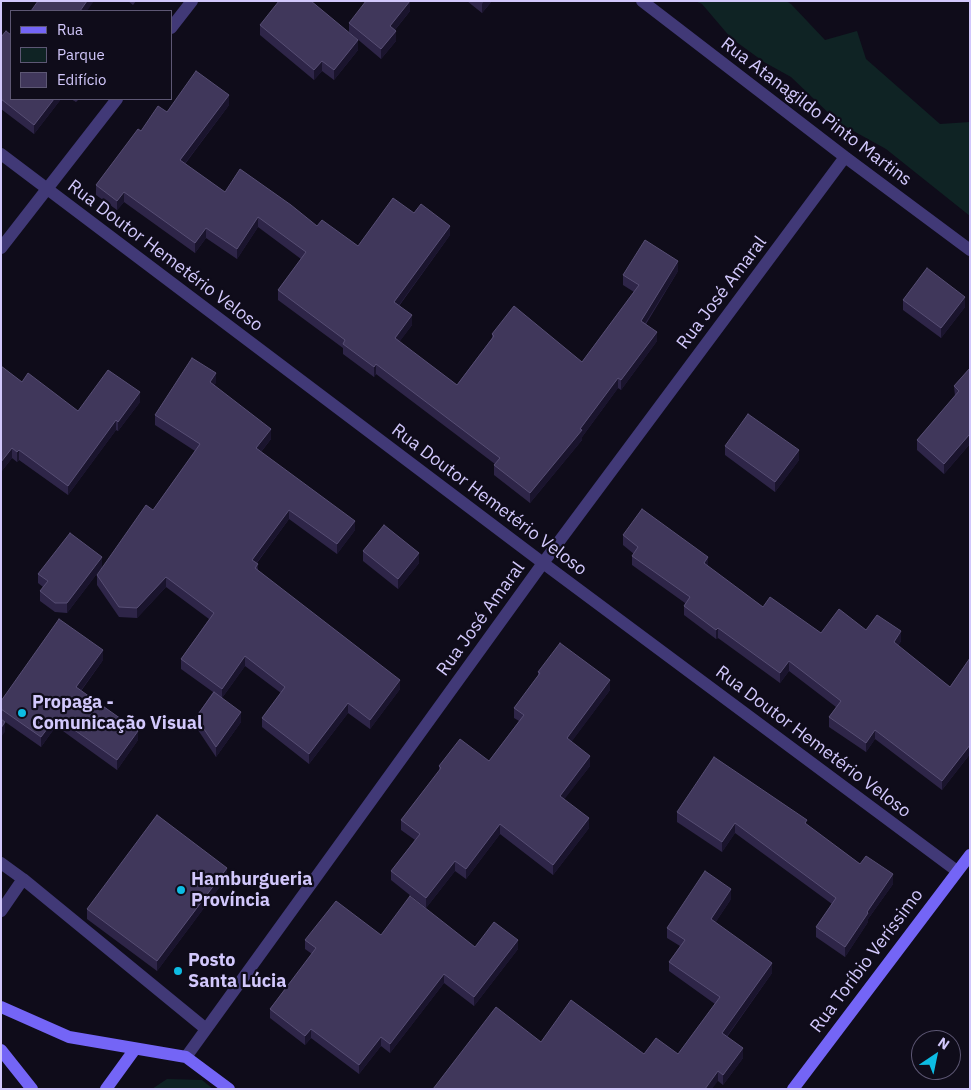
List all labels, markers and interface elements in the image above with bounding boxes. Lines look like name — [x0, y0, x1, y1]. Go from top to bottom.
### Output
legend — [10, 10, 172, 100]
text: Rua — [57, 20, 83, 39]
street label: Rua Atanagildo Pinto Martins — [716, 33, 916, 191]
text: Parque — [57, 45, 105, 64]
text: Edifício — [57, 70, 106, 89]
street label: Rua Doutor Hemetério Veloso — [63, 175, 267, 337]
street label: Rua José Amaral — [673, 232, 771, 354]
street label: Rua Doutor Hemetério Veloso — [387, 419, 591, 581]
street label: Rua José Amaral — [432, 558, 530, 680]
street label: Rua Doutor Hemetério Veloso — [711, 661, 915, 823]
place label: Propaga - Comunicação Visual — [32, 692, 202, 734]
marker: Propaga - Comunicação Visual — [16, 707, 28, 719]
place label: Hamburgueria Província — [191, 869, 312, 912]
marker: Hamburgueria Província — [175, 884, 187, 896]
street label: Rua Toríbio Veríssimo — [806, 885, 928, 1037]
place label: Posto Santa Lúcia — [188, 950, 286, 992]
marker: Posto Santa Lúcia — [172, 965, 184, 977]
north arrow — [911, 1030, 961, 1080]
text: N — [935, 1033, 953, 1054]

